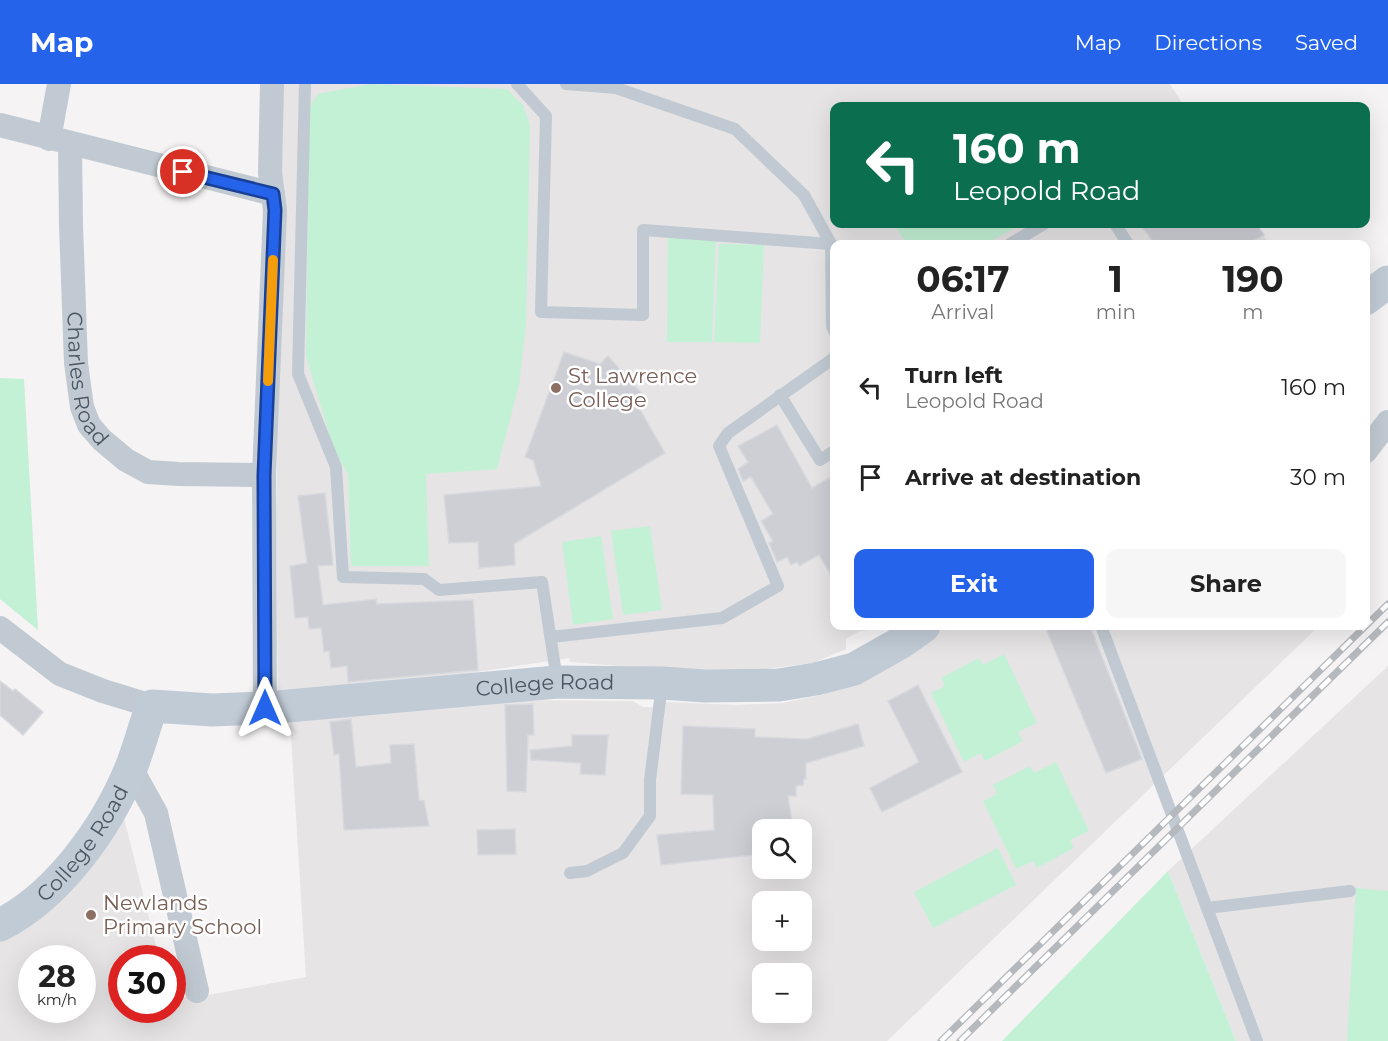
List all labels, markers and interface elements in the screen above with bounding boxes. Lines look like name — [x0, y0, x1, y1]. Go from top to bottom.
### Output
text: Map — [30, 25, 93, 59]
text: Map — [1075, 30, 1121, 55]
text: Directions — [1154, 30, 1262, 55]
text: Saved — [1295, 30, 1358, 55]
text: 160 m — [953, 122, 1081, 174]
icon: left — [854, 126, 932, 204]
pin — [157, 146, 208, 197]
icon: arrive — [166, 155, 199, 188]
text: Leopold Road — [953, 174, 1140, 207]
text: 06:17 — [916, 257, 1010, 301]
text: 1 — [1109, 257, 1123, 301]
text: 190 — [1222, 257, 1284, 301]
text: Arrival — [931, 300, 994, 324]
text: min — [1096, 300, 1136, 324]
text: m — [1242, 300, 1264, 324]
street label: Charles Road — [62, 311, 114, 451]
text: Turn left — [905, 362, 1003, 389]
place label: St Lawrence College — [568, 363, 697, 412]
icon: left — [854, 371, 887, 404]
text: 160 m — [1281, 374, 1346, 401]
marker: St Lawrence College — [549, 381, 563, 395]
text: Leopold Road — [905, 389, 1044, 413]
icon: arrive — [854, 461, 887, 494]
text: Arrive at destination — [905, 464, 1141, 491]
text: 30 m — [1290, 464, 1346, 491]
button: Exit — [854, 549, 1094, 618]
button: Share — [1106, 549, 1346, 618]
street label: College Road — [474, 669, 615, 701]
position arrow — [233, 676, 297, 740]
street label: College Road — [31, 781, 133, 907]
map controls — [752, 819, 812, 1023]
button: search — [752, 819, 812, 879]
place label: Newlands Primary School — [103, 890, 262, 939]
button: + — [752, 891, 812, 951]
marker: Newlands Primary School — [84, 908, 98, 922]
speed limit sign: 30 — [108, 945, 186, 1023]
text: 28 — [38, 958, 76, 995]
button: − — [752, 963, 812, 1023]
text: km/h — [37, 990, 77, 1009]

